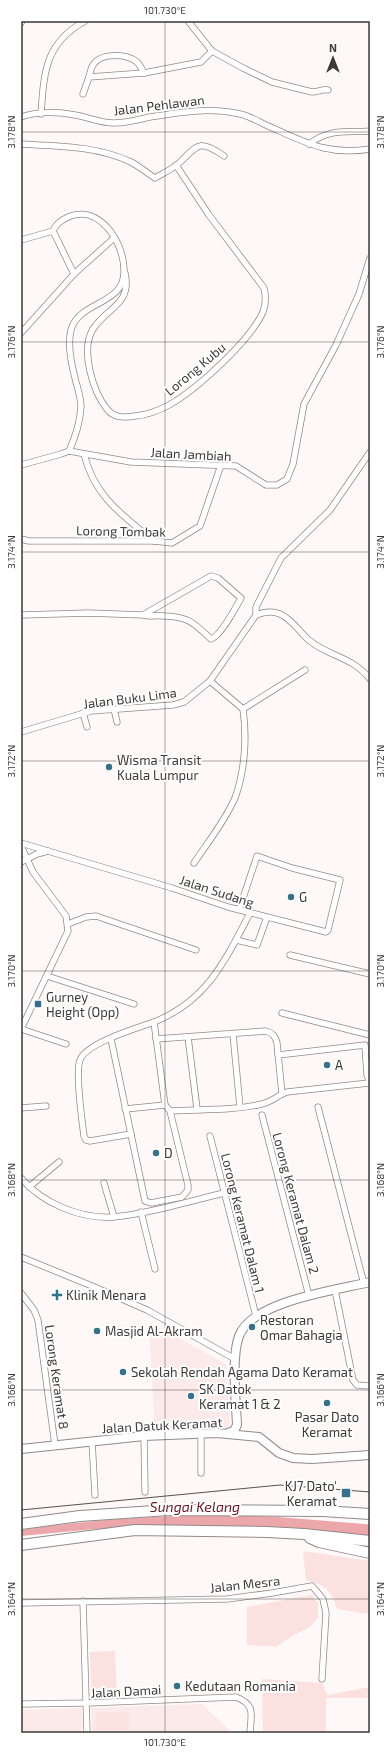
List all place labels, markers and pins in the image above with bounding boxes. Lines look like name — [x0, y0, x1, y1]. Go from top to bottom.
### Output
place label: Wisma Transit Kuala Lumpur — [117, 752, 201, 783]
marker: Wisma Transit Kuala Lumpur — [104, 762, 114, 772]
place label: G — [299, 889, 307, 905]
marker: G — [286, 892, 296, 902]
place label: Gurney Height (Opp) — [46, 989, 119, 1020]
marker: Gurney Height (Opp) — [33, 999, 43, 1009]
place label: A — [335, 1057, 343, 1073]
marker: A — [322, 1060, 332, 1070]
place label: D — [164, 1145, 173, 1161]
marker: D — [151, 1148, 161, 1158]
place label: Klinik Menara — [66, 1287, 146, 1303]
marker: Klinik Menara — [51, 1289, 63, 1301]
place label: Restoran Omar Bahagia — [260, 1312, 343, 1343]
marker: Restoran Omar Bahagia — [247, 1322, 257, 1332]
place label: Masjid Al-Akram — [105, 1323, 203, 1339]
marker: Masjid Al-Akram — [92, 1326, 102, 1336]
place label: Sekolah Rendah Agama Dato Keramat — [131, 1364, 353, 1380]
marker: Sekolah Rendah Agama Dato Keramat — [118, 1367, 128, 1377]
place label: SK Datok Keramat 1 & 2 — [199, 1381, 281, 1412]
marker: SK Datok Keramat 1 & 2 — [186, 1391, 196, 1401]
marker: Pasar Dato Keramat — [322, 1398, 332, 1408]
place label: Pasar Dato Keramat — [295, 1409, 359, 1440]
place label: KJ7 Dato' Keramat — [285, 1478, 337, 1509]
marker: KJ7 Dato' Keramat — [340, 1487, 352, 1499]
place label: Kedutaan Romania — [185, 1678, 296, 1694]
marker: Kedutaan Romania — [172, 1681, 182, 1691]

